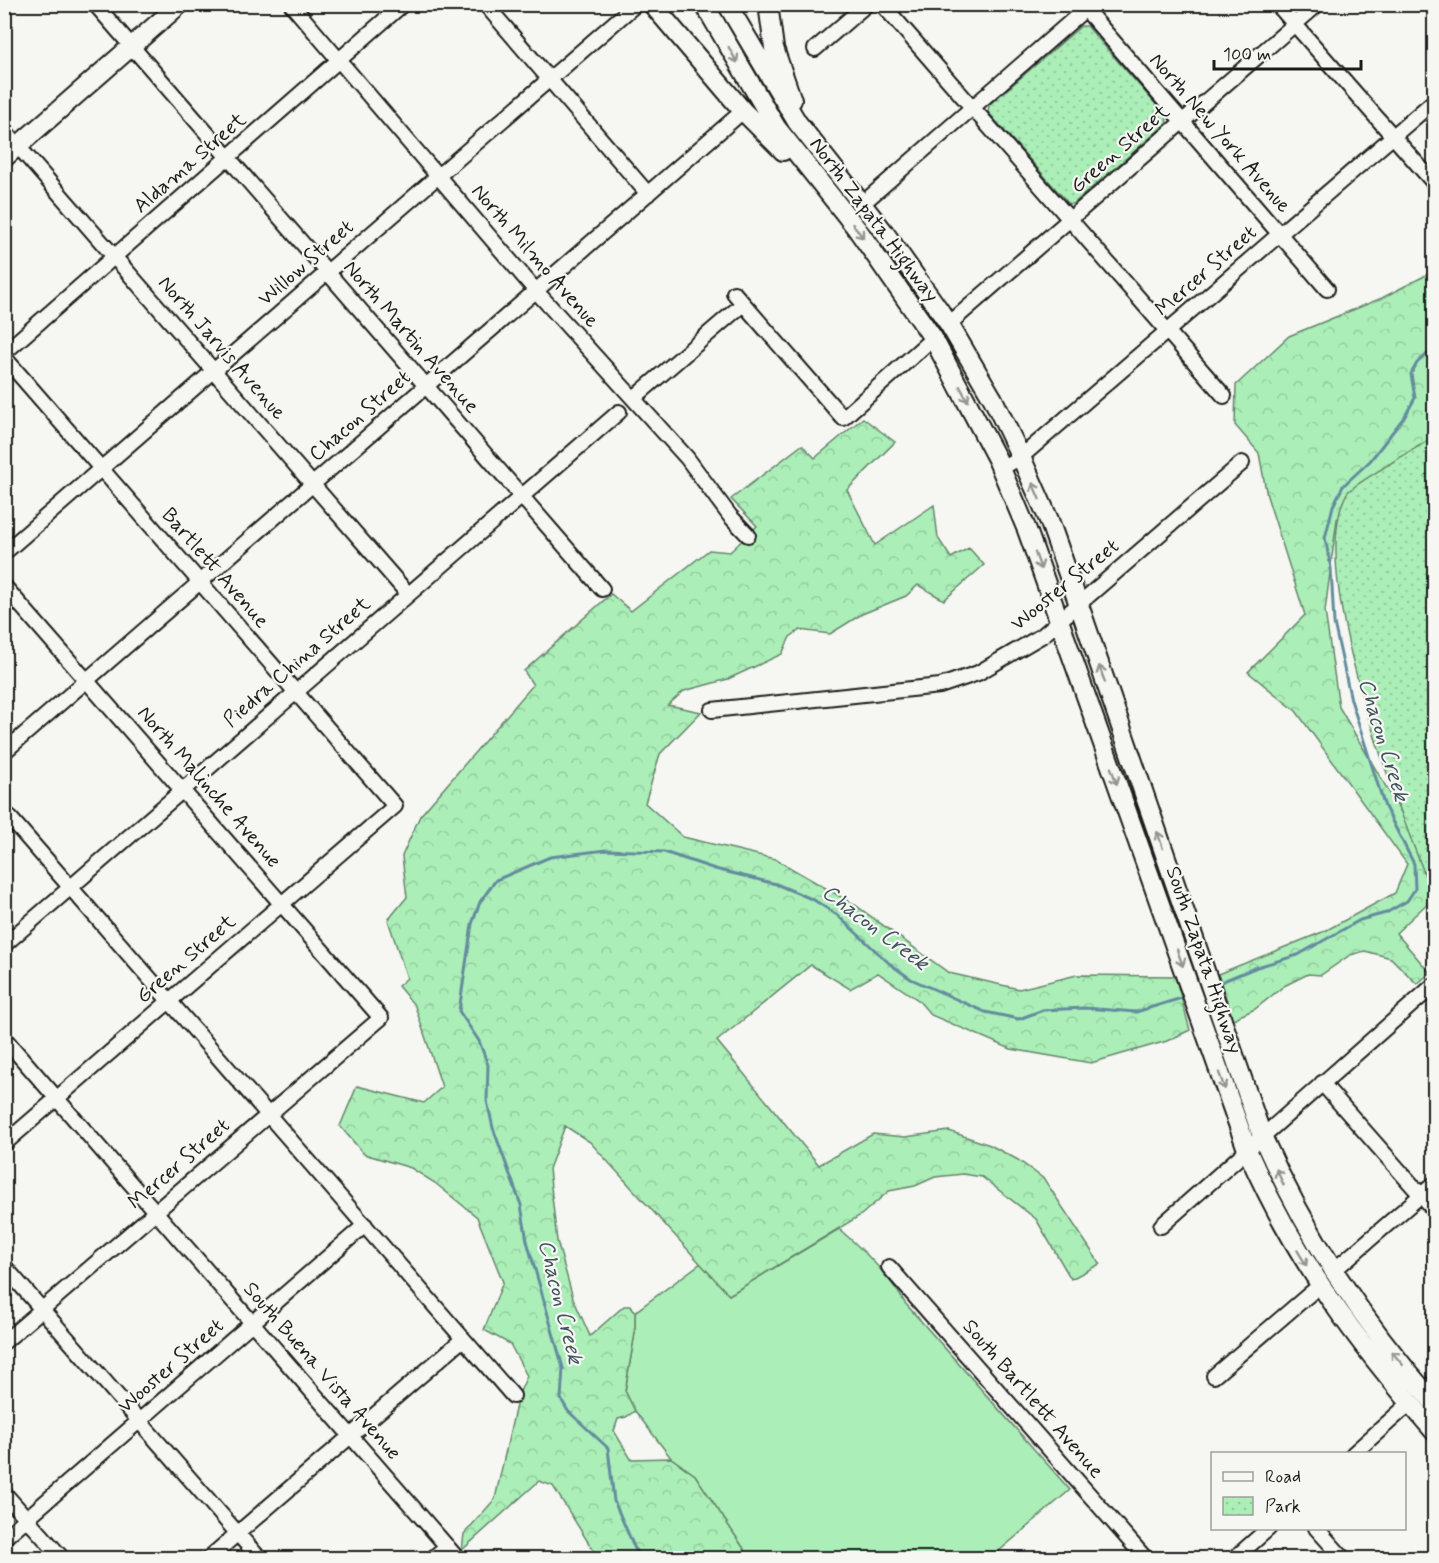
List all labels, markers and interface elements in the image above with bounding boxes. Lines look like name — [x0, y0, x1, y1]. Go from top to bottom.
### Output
scale bar — [1214, 33, 1361, 71]
text: 100 m — [1223, 43, 1271, 67]
one-way arrow — [727, 46, 739, 63]
street label: North New York Avenue — [1143, 47, 1297, 219]
street label: Green Street — [1064, 98, 1176, 200]
street label: Aldama Street — [128, 106, 253, 220]
street label: North Zapata Highway — [801, 132, 945, 309]
street label: North Milmo Avenue — [465, 178, 605, 334]
street label: Willow Street — [252, 214, 360, 312]
street label: Mercer Street — [1149, 219, 1263, 323]
one-way arrow — [851, 223, 864, 239]
street label: North Martin Avenue — [337, 254, 485, 420]
street label: North Jarvis Avenue — [152, 270, 293, 426]
street label: Chacon Street — [303, 364, 417, 468]
one-way arrow — [959, 384, 971, 402]
one-way arrow — [1030, 482, 1042, 500]
street label: Bartlett Avenue — [155, 502, 275, 634]
street label: Wooster Street — [1005, 533, 1125, 637]
one-way arrow — [1034, 551, 1045, 570]
street label: Piedra China Street — [217, 590, 377, 734]
one-way arrow — [1096, 665, 1107, 684]
water label: Chacon Creek — [1351, 675, 1416, 807]
street label: North Malinche Avenue — [131, 700, 287, 874]
one-way arrow — [1110, 766, 1121, 785]
one-way arrow — [1153, 831, 1164, 850]
street label: South Zapata Highway — [1157, 862, 1249, 1058]
water label: Chacon Creek — [816, 879, 936, 979]
street label: Green Street — [130, 908, 242, 1010]
one-way arrow — [1175, 948, 1186, 967]
one-way arrow — [1218, 1071, 1229, 1090]
street label: Mercer Street — [122, 1112, 236, 1216]
one-way arrow — [1274, 1169, 1286, 1187]
water label: Chacon Creek — [531, 1237, 589, 1369]
one-way arrow — [1296, 1249, 1308, 1266]
street label: South Buena Vista Avenue — [237, 1276, 407, 1466]
street label: Wooster Street — [112, 1312, 230, 1420]
street label: South Bartlett Avenue — [956, 1313, 1110, 1485]
one-way arrow — [1390, 1350, 1403, 1366]
legend — [1211, 1452, 1406, 1530]
text: Road — [1265, 1465, 1301, 1489]
text: Park — [1265, 1495, 1301, 1519]

